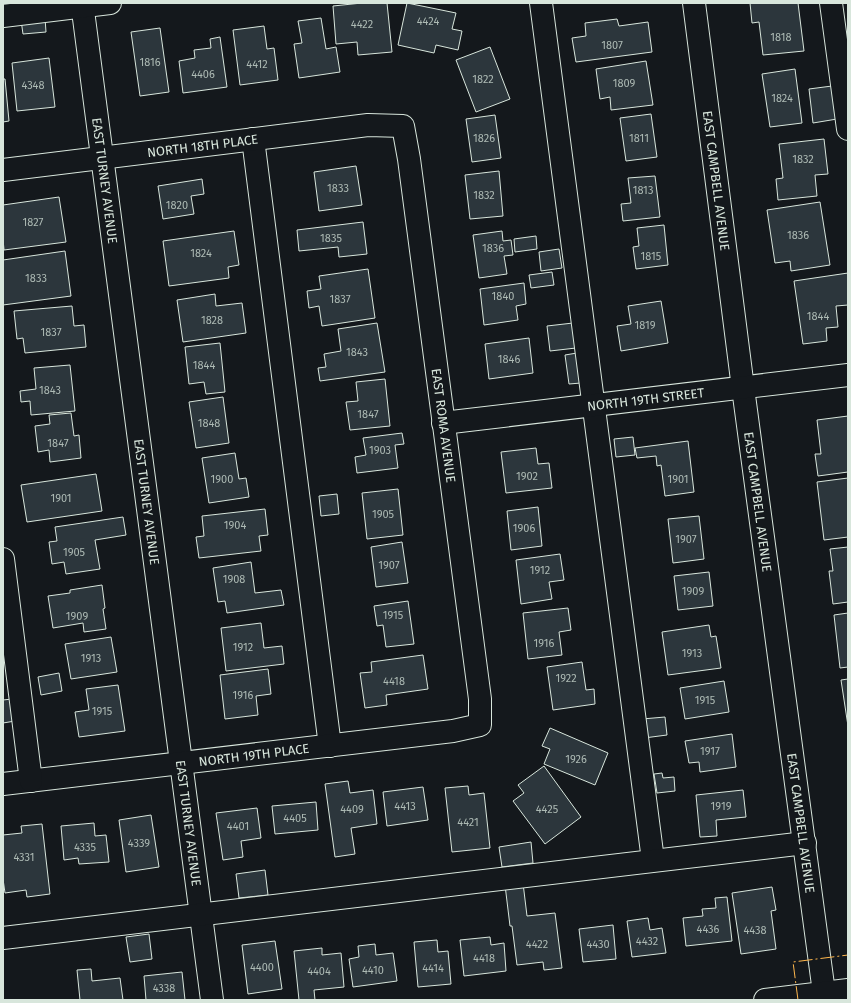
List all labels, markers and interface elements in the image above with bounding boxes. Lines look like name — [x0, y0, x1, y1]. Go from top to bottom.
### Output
house number: 4424 — [417, 15, 439, 28]
house number: 4422 — [351, 18, 373, 31]
house number: 1818 — [770, 31, 792, 44]
house number: 1807 — [601, 39, 623, 52]
house number: 1816 — [139, 56, 161, 69]
house number: 4412 — [246, 58, 268, 71]
house number: 4406 — [191, 68, 215, 81]
house number: 1822 — [472, 73, 494, 86]
house number: 1809 — [613, 77, 636, 90]
house number: 4348 — [21, 79, 45, 92]
house number: 1824 — [771, 92, 793, 105]
street label: EAST CAMPBELL AVENUE — [700, 110, 733, 252]
street label: EAST TURNEY AVENUE — [89, 117, 121, 244]
street label: NORTH 18TH PLACE — [146, 131, 259, 160]
house number: 1826 — [473, 132, 495, 145]
house number: 1811 — [629, 132, 649, 145]
house number: 1832 — [792, 153, 814, 166]
house number: 1833 — [327, 182, 349, 195]
house number: 1813 — [633, 184, 653, 197]
house number: 1832 — [473, 189, 495, 202]
house number: 1820 — [166, 199, 188, 212]
house number: 1827 — [23, 216, 44, 229]
house number: 1836 — [787, 229, 809, 242]
house number: 1835 — [320, 232, 342, 245]
house number: 1836 — [482, 242, 504, 255]
house number: 1824 — [190, 247, 212, 260]
house number: 1815 — [641, 250, 662, 263]
house number: 1833 — [25, 272, 47, 285]
house number: 1840 — [492, 290, 514, 303]
house number: 1837 — [329, 293, 351, 306]
house number: 1844 — [807, 310, 829, 323]
house number: 1828 — [201, 314, 223, 327]
house number: 1819 — [634, 319, 656, 332]
house number: 1837 — [40, 326, 62, 339]
house number: 1843 — [346, 346, 368, 359]
house number: 1846 — [498, 353, 520, 366]
house number: 1844 — [193, 359, 215, 372]
street label: EAST ROMA AVENUE — [429, 367, 459, 483]
house number: 1843 — [39, 384, 61, 397]
street label: NORTH 19TH STREET — [586, 385, 705, 413]
house number: 1847 — [357, 408, 379, 421]
house number: 1848 — [198, 417, 220, 430]
street label: EAST CAMPBELL AVENUE — [741, 431, 775, 573]
house number: 1847 — [47, 437, 69, 450]
street label: EAST TURNEY AVENUE — [131, 438, 163, 566]
house number: 1903 — [369, 444, 391, 457]
house number: 1902 — [516, 470, 538, 483]
house number: 1900 — [211, 473, 233, 486]
house number: 1901 — [667, 473, 689, 486]
house number: 1901 — [50, 492, 72, 505]
house number: 1905 — [372, 508, 395, 521]
house number: 1904 — [224, 519, 246, 532]
house number: 1906 — [513, 522, 535, 535]
house number: 1907 — [675, 533, 697, 546]
house number: 1905 — [63, 546, 86, 559]
house number: 1907 — [378, 559, 400, 572]
house number: 1912 — [530, 564, 550, 577]
house number: 1908 — [223, 573, 245, 586]
house number: 1909 — [682, 585, 704, 598]
house number: 1915 — [383, 609, 404, 622]
house number: 1909 — [66, 610, 88, 623]
house number: 1916 — [534, 637, 555, 650]
house number: 1912 — [233, 641, 253, 654]
house number: 1913 — [682, 647, 702, 660]
house number: 1913 — [81, 652, 101, 665]
house number: 1922 — [555, 672, 577, 685]
house number: 4418 — [383, 675, 405, 688]
house number: 1916 — [233, 689, 254, 702]
house number: 1915 — [695, 694, 716, 707]
house number: 1915 — [92, 705, 113, 718]
street label: NORTH 19TH PLACE — [198, 741, 310, 769]
house number: 1917 — [700, 745, 720, 758]
street label: EAST CAMPBELL AVENUE — [784, 752, 818, 894]
house number: 1926 — [565, 753, 587, 766]
street label: EAST TURNEY AVENUE — [173, 759, 205, 887]
house number: 4413 — [394, 800, 416, 813]
house number: 1919 — [711, 800, 732, 813]
house number: 4409 — [340, 803, 364, 816]
house number: 4425 — [536, 803, 559, 816]
house number: 4405 — [283, 812, 307, 825]
house number: 4421 — [457, 816, 479, 829]
house number: 4401 — [227, 820, 249, 833]
house number: 4339 — [128, 837, 150, 850]
house number: 4335 — [74, 841, 97, 854]
house number: 4331 — [13, 851, 35, 864]
house number: 4436 — [697, 923, 720, 936]
house number: 4438 — [743, 924, 767, 937]
house number: 4432 — [636, 935, 658, 948]
house number: 4422 — [526, 938, 548, 951]
house number: 4430 — [586, 938, 610, 951]
house number: 4418 — [473, 952, 495, 965]
house number: 4400 — [250, 961, 274, 974]
house number: 4414 — [422, 962, 444, 975]
house number: 4410 — [362, 964, 384, 977]
house number: 4404 — [307, 965, 331, 978]
house number: 4338 — [153, 982, 175, 995]

